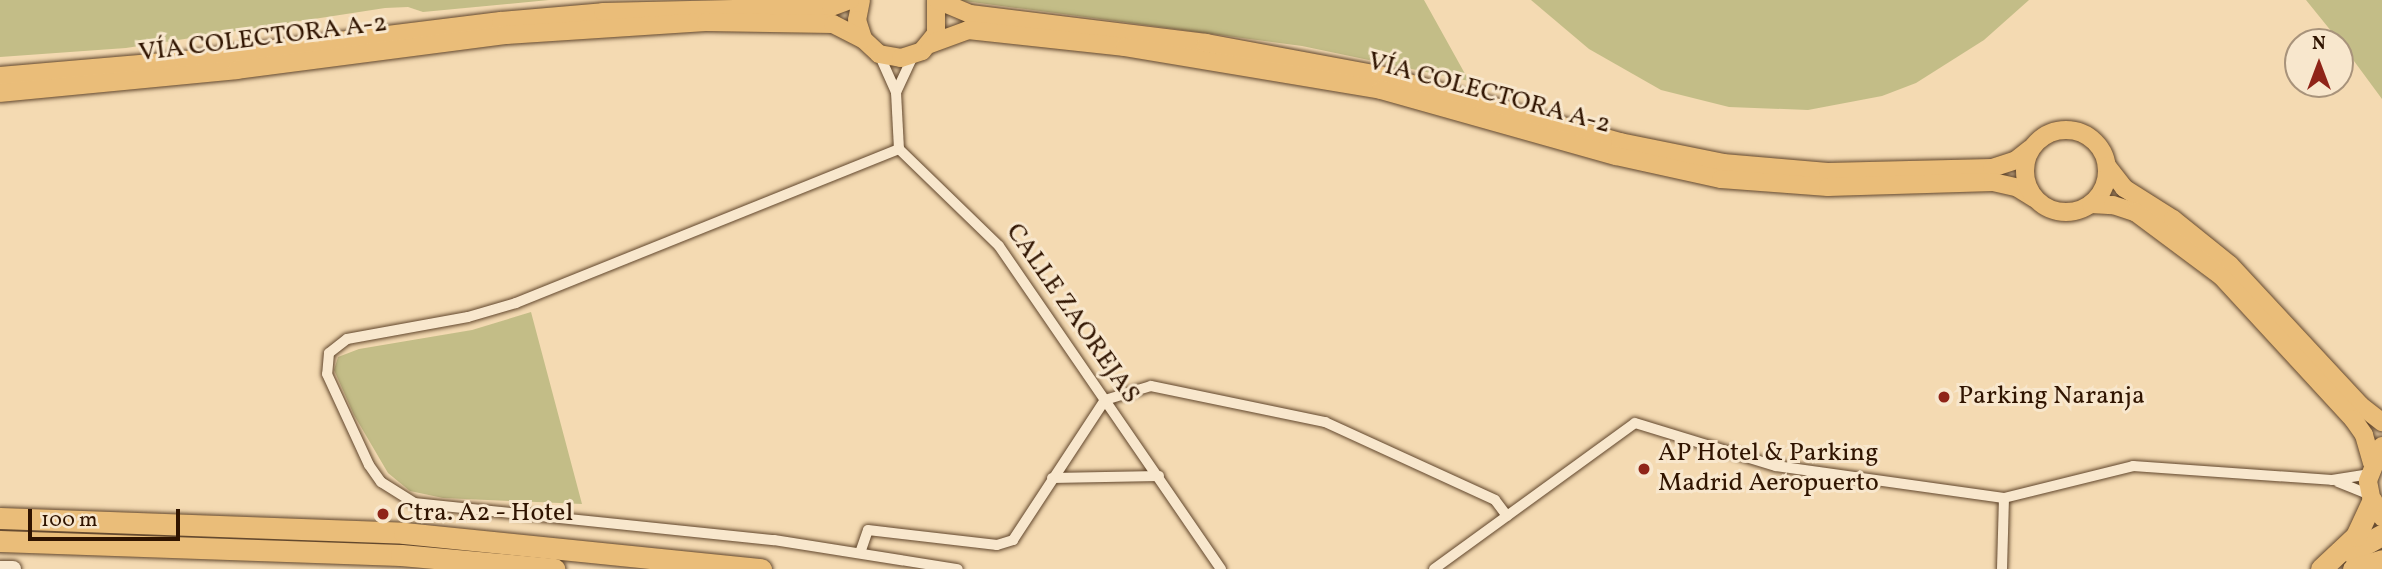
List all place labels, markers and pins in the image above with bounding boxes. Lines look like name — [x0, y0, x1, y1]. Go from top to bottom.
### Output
place label: Parking Naranja — [1958, 381, 2145, 413]
marker: Parking Naranja — [1936, 389, 1952, 405]
place label: AP Hotel & Parking Madrid Aeropuerto — [1658, 438, 1879, 500]
marker: AP Hotel & Parking Madrid Aeropuerto — [1636, 461, 1652, 477]
place label: Ctra. A2 - Hotel — [397, 498, 574, 530]
marker: Ctra. A2 - Hotel — [375, 506, 391, 522]

